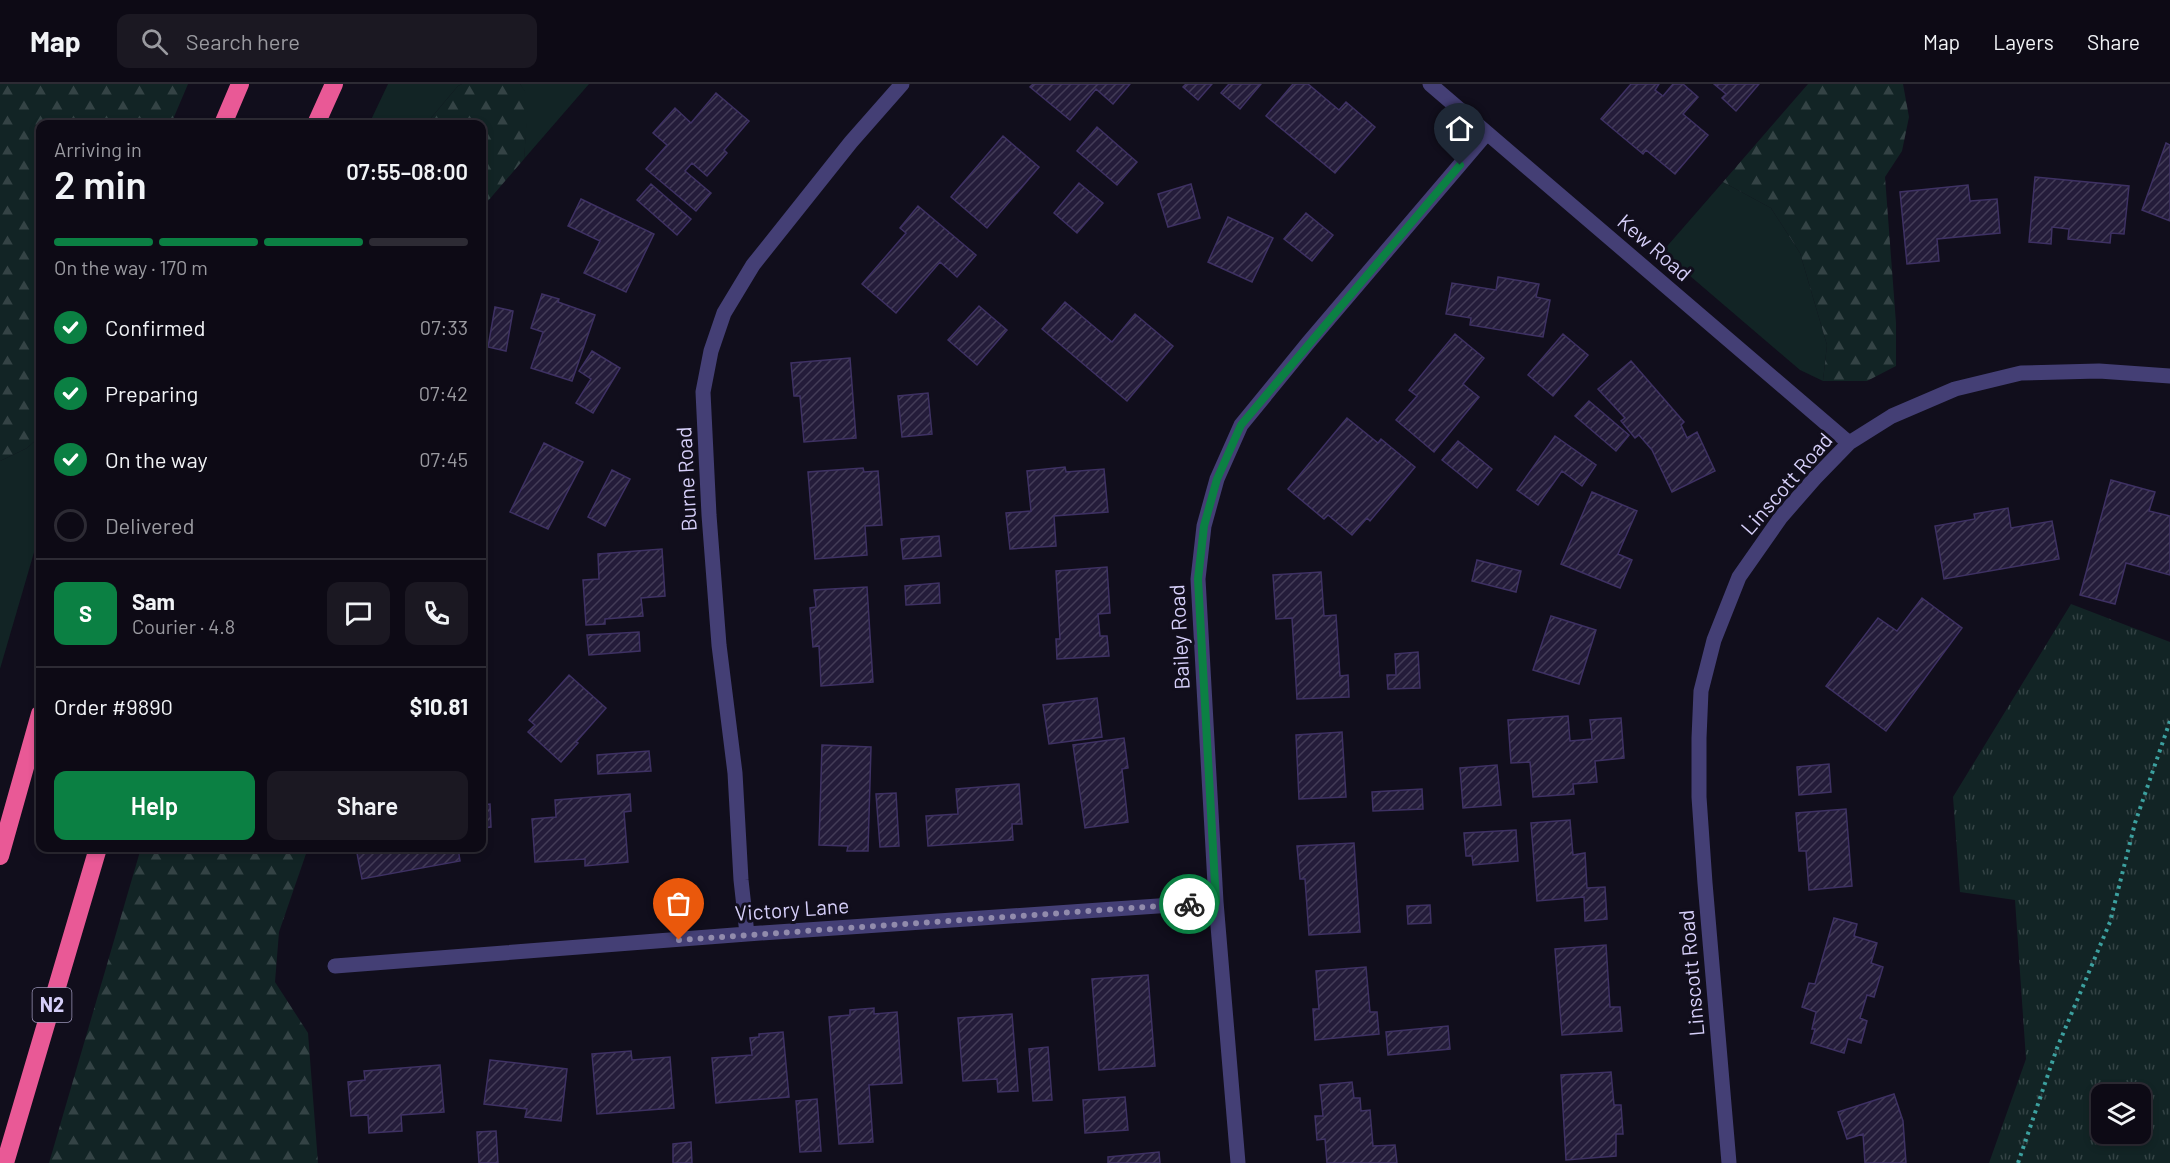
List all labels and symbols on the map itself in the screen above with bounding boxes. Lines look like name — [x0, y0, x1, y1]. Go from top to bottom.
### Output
pin — [1434, 103, 1485, 165]
street label: Kew Road — [1613, 208, 1697, 286]
street label: Burne Road — [670, 426, 701, 532]
street label: Linscott Road — [1735, 427, 1837, 539]
street label: Bailey Road — [1163, 584, 1194, 690]
courier — [1159, 874, 1219, 934]
pin — [653, 878, 704, 940]
street label: Victory Lane — [734, 892, 850, 925]
street label: Linscott Road — [1673, 909, 1708, 1037]
road number: N2 — [32, 988, 72, 1022]

